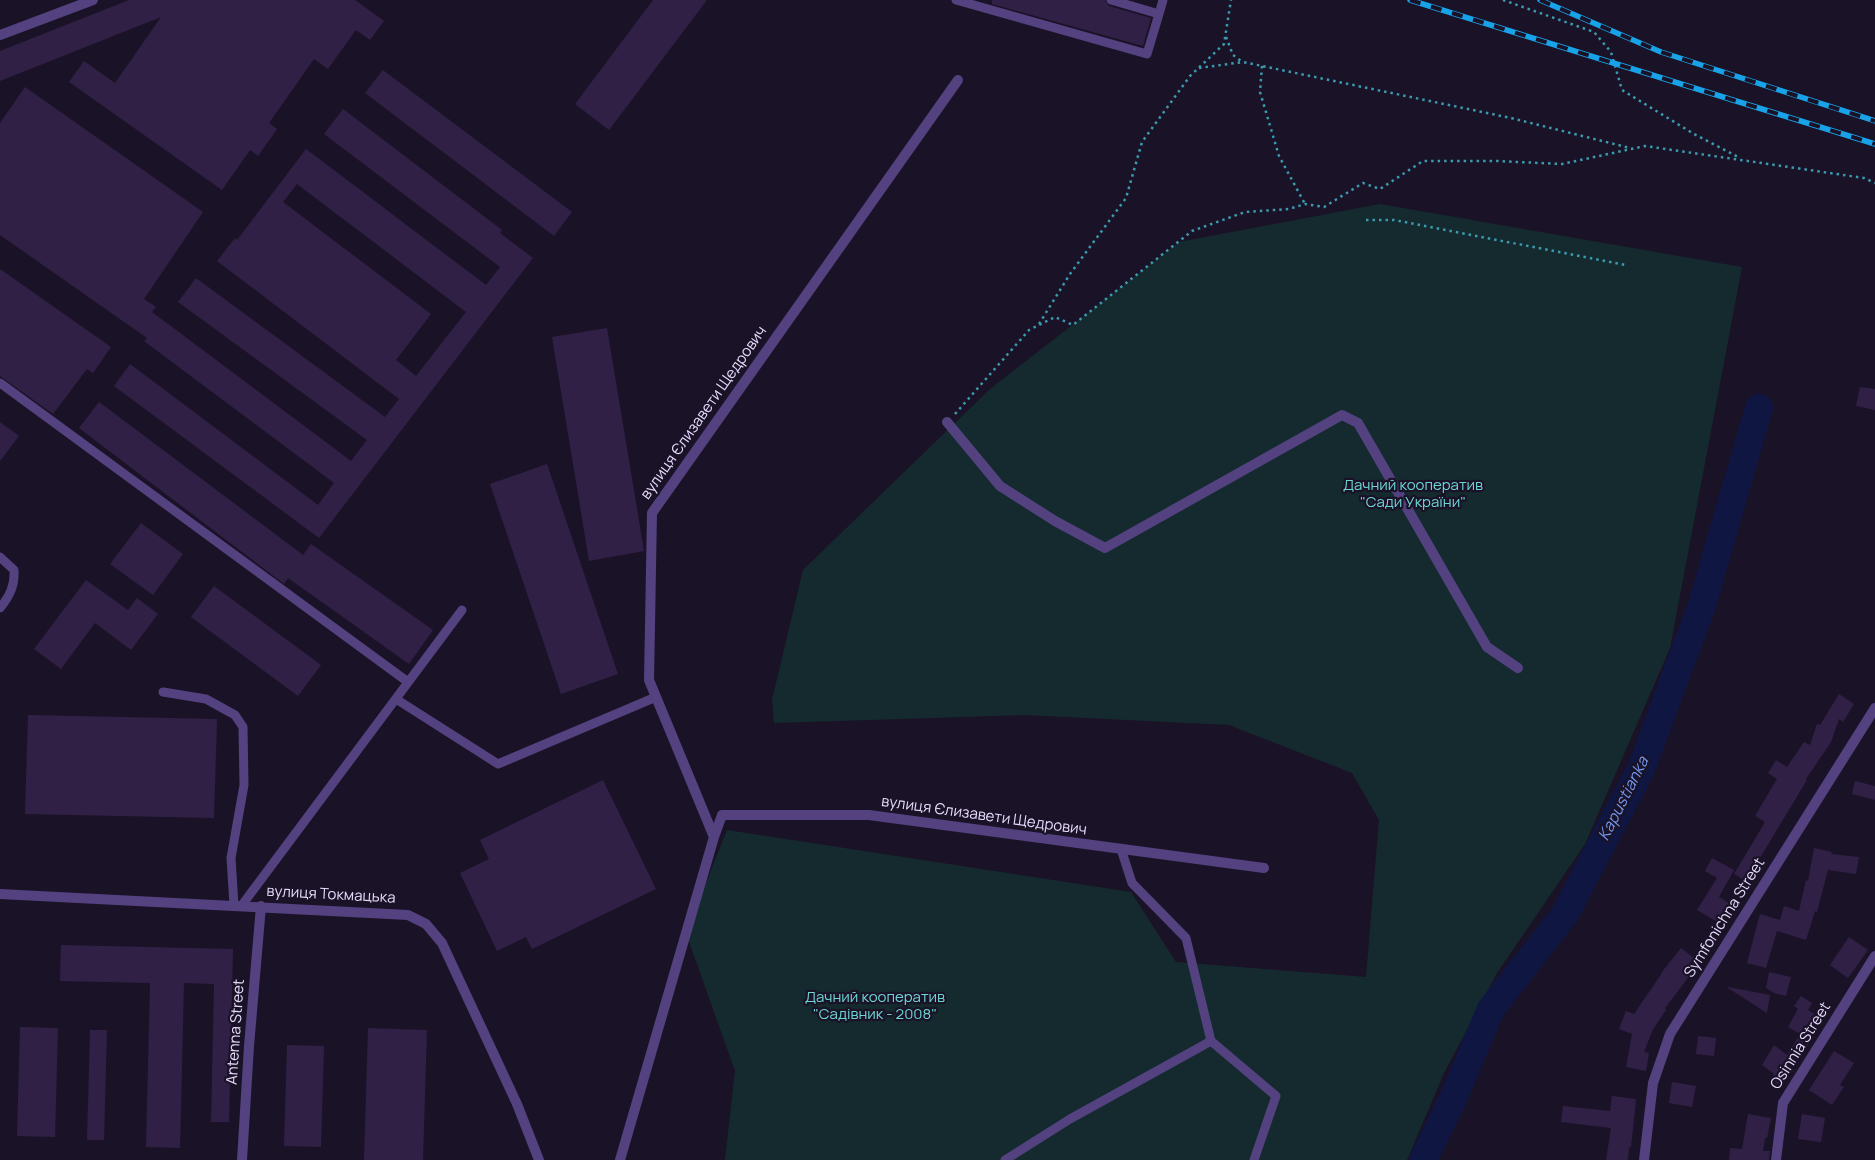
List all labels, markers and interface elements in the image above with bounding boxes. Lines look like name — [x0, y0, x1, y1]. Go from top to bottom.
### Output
street label: вулиця Єлизавети Щедрович — [637, 323, 771, 503]
park label: Дачний кооператив "Сади України" — [1343, 477, 1483, 512]
water label: Kapustianka — [1595, 754, 1653, 844]
street label: вулиця Єлизавети Щедрович — [880, 793, 1088, 839]
street label: Symfonichna Street — [1681, 855, 1769, 981]
street label: вулиця Токмацька — [266, 883, 396, 907]
street label: Antenna Street — [223, 979, 249, 1085]
park label: Дачний кооператив "Садівник - 2008" — [805, 989, 945, 1024]
street label: Osinnia Street — [1767, 999, 1835, 1093]

